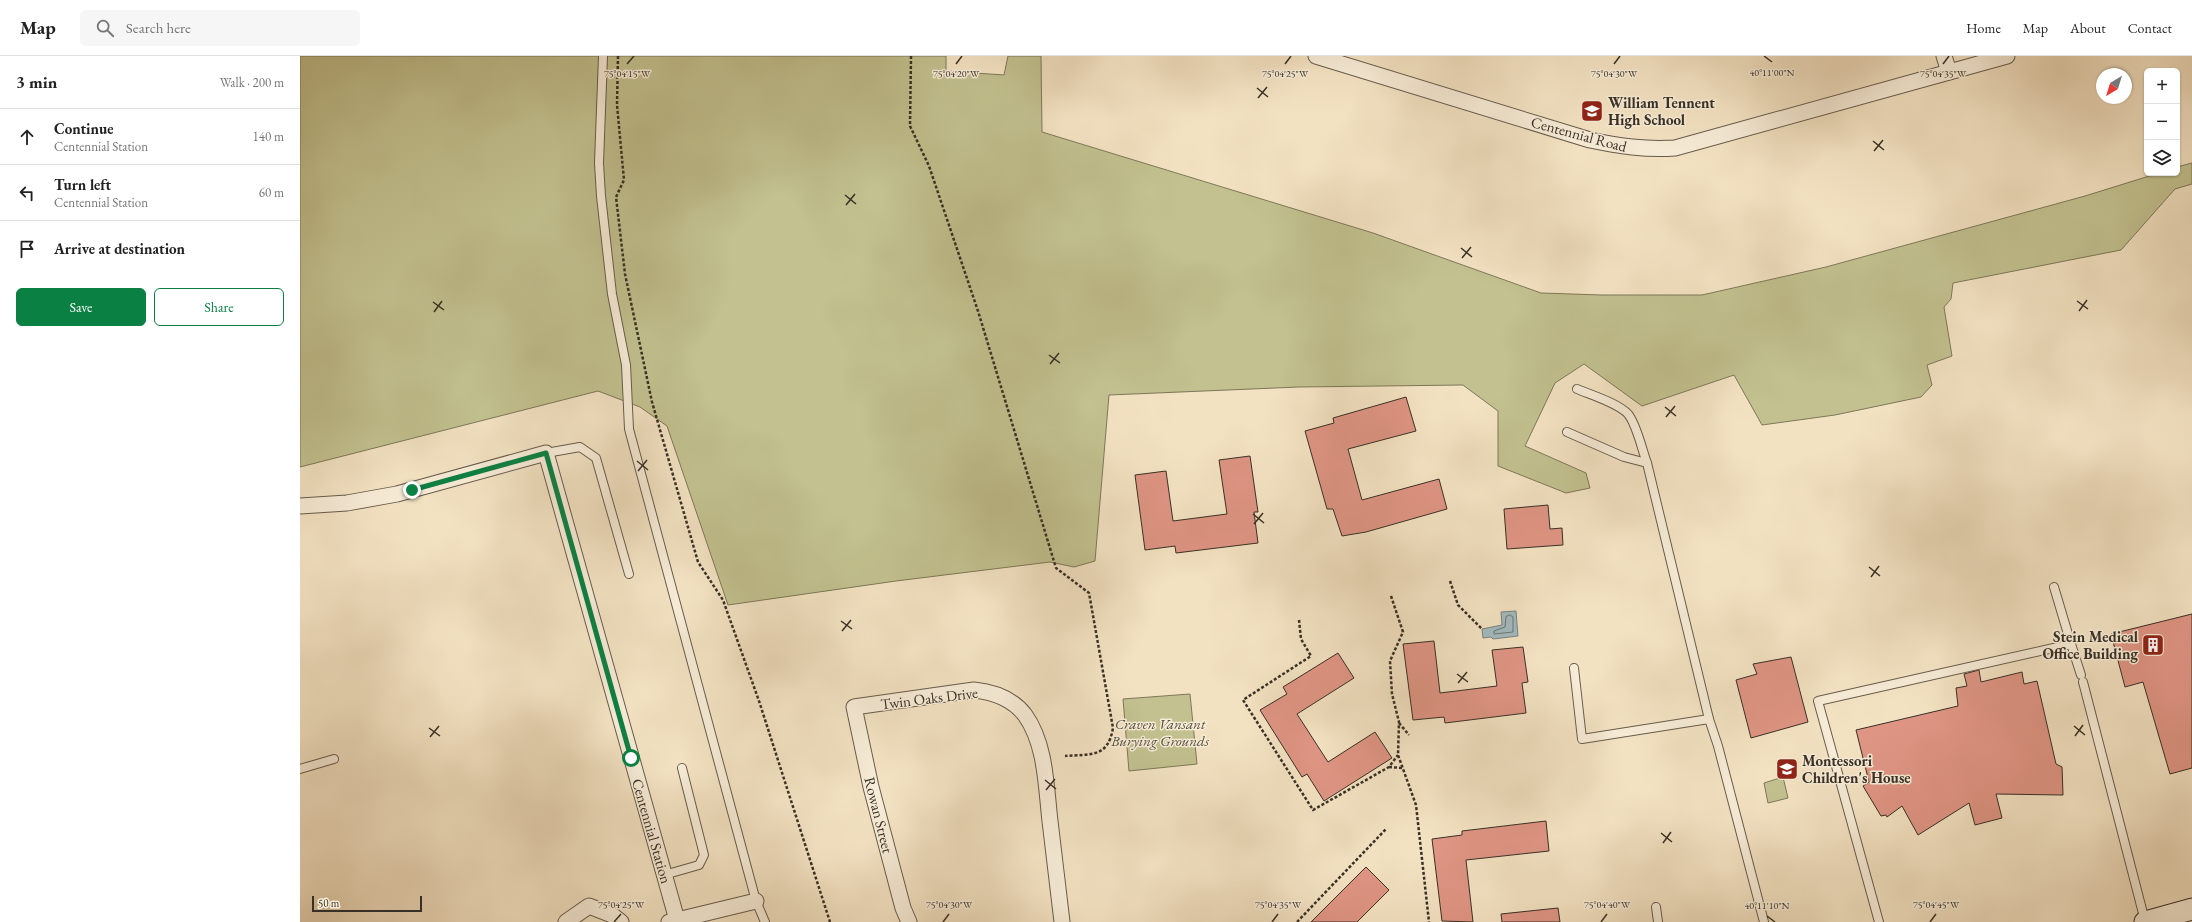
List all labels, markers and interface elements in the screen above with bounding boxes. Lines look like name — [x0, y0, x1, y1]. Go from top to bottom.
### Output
search box — [80, 10, 360, 46]
text: Map — [20, 15, 56, 40]
icon: search — [94, 17, 116, 39]
text: Search here — [126, 18, 191, 37]
text: Home — [1966, 19, 2001, 37]
text: Map — [2023, 19, 2048, 37]
text: About — [2070, 19, 2106, 37]
text: Contact — [2128, 19, 2172, 37]
text: 40°11'00"N — [1750, 66, 1795, 79]
text: 75°04'15"W — [604, 67, 651, 80]
text: 75°04'20"W — [933, 67, 980, 80]
text: 75°04'25"W — [1262, 67, 1309, 80]
text: 75°04'30"W — [1591, 67, 1638, 80]
text: 75°04'35"W — [1920, 67, 1967, 80]
north arrow — [2096, 68, 2132, 104]
map controls — [2144, 68, 2180, 176]
button: + — [2144, 68, 2180, 104]
text: 3 min — [16, 71, 57, 93]
text: Walk · 200 m — [220, 74, 284, 91]
place label: William Tennent High School — [1608, 93, 1715, 129]
school or university icon: William Tennent High School — [1579, 98, 1605, 124]
button: − — [2144, 104, 2180, 140]
street label: Centennial Road — [1529, 112, 1629, 156]
text: Continue — [54, 119, 114, 138]
icon: ahead — [16, 126, 38, 148]
text: 140 m — [253, 128, 284, 145]
text: Centennial Station — [54, 138, 148, 155]
button: layers — [2144, 140, 2180, 176]
text: Turn left — [54, 175, 111, 194]
icon: left — [16, 182, 38, 204]
text: 60 m — [259, 184, 284, 201]
text: Centennial Station — [54, 194, 148, 211]
icon: arrive — [16, 238, 38, 260]
text: Arrive at destination — [54, 239, 185, 258]
button: Save — [16, 288, 146, 326]
button: Share — [154, 288, 284, 326]
route end — [403, 481, 421, 499]
place label: Stein Medical Office Building — [2042, 627, 2139, 663]
building icon: Stein Medical Office Building — [2140, 632, 2166, 658]
street label: Twin Oaks Drive — [879, 683, 979, 713]
park label: Craven Vansant Burying Grounds — [1110, 714, 1210, 750]
route start — [622, 749, 640, 767]
place label: Montessori Children's House — [1802, 751, 1911, 787]
school or university icon: Montessori Children's House — [1774, 756, 1800, 782]
street label: Rowan Street — [860, 775, 898, 855]
street label: Centennial Station — [628, 776, 676, 886]
scale bar — [312, 894, 422, 913]
text: 50 m — [318, 896, 339, 910]
text: 75°04'25"W — [598, 898, 645, 911]
text: 75°04'30"W — [926, 898, 973, 911]
text: 75°04'35"W — [1255, 898, 1302, 911]
text: 75°04'40"W — [1584, 898, 1631, 911]
text: 75°04'45"W — [1913, 898, 1960, 911]
text: 40°11'10"N — [1745, 899, 1790, 912]

